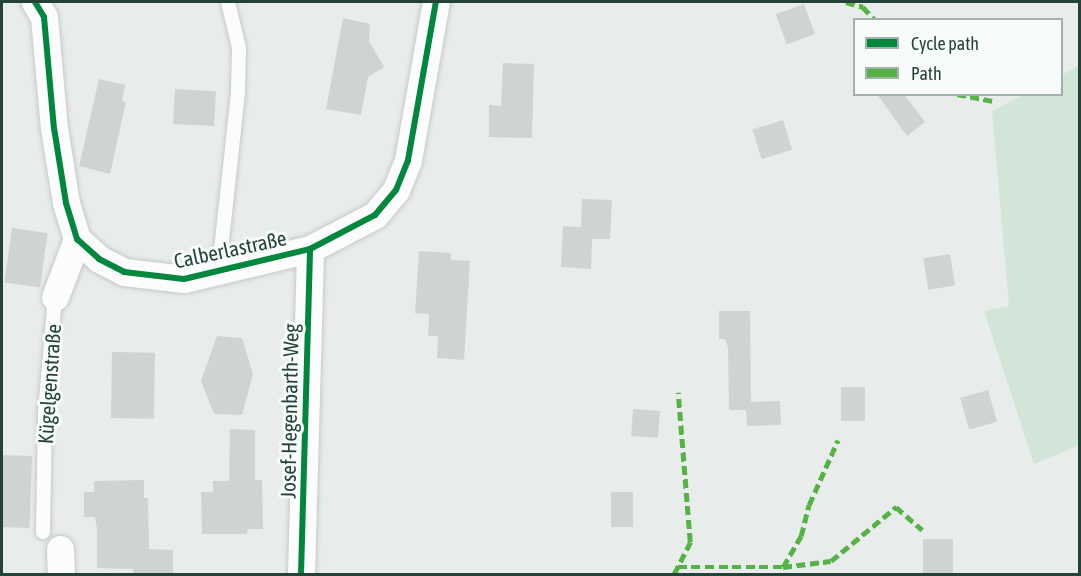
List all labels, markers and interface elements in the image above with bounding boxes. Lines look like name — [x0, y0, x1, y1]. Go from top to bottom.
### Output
legend — [853, 18, 1063, 96]
text: Cycle path — [911, 33, 979, 54]
text: Path — [911, 63, 942, 84]
street label: Calberlastraße — [172, 225, 288, 273]
street label: Kügelgenstraße — [32, 323, 66, 445]
street label: Josef-Hegenbarth-Weg — [275, 323, 303, 499]

